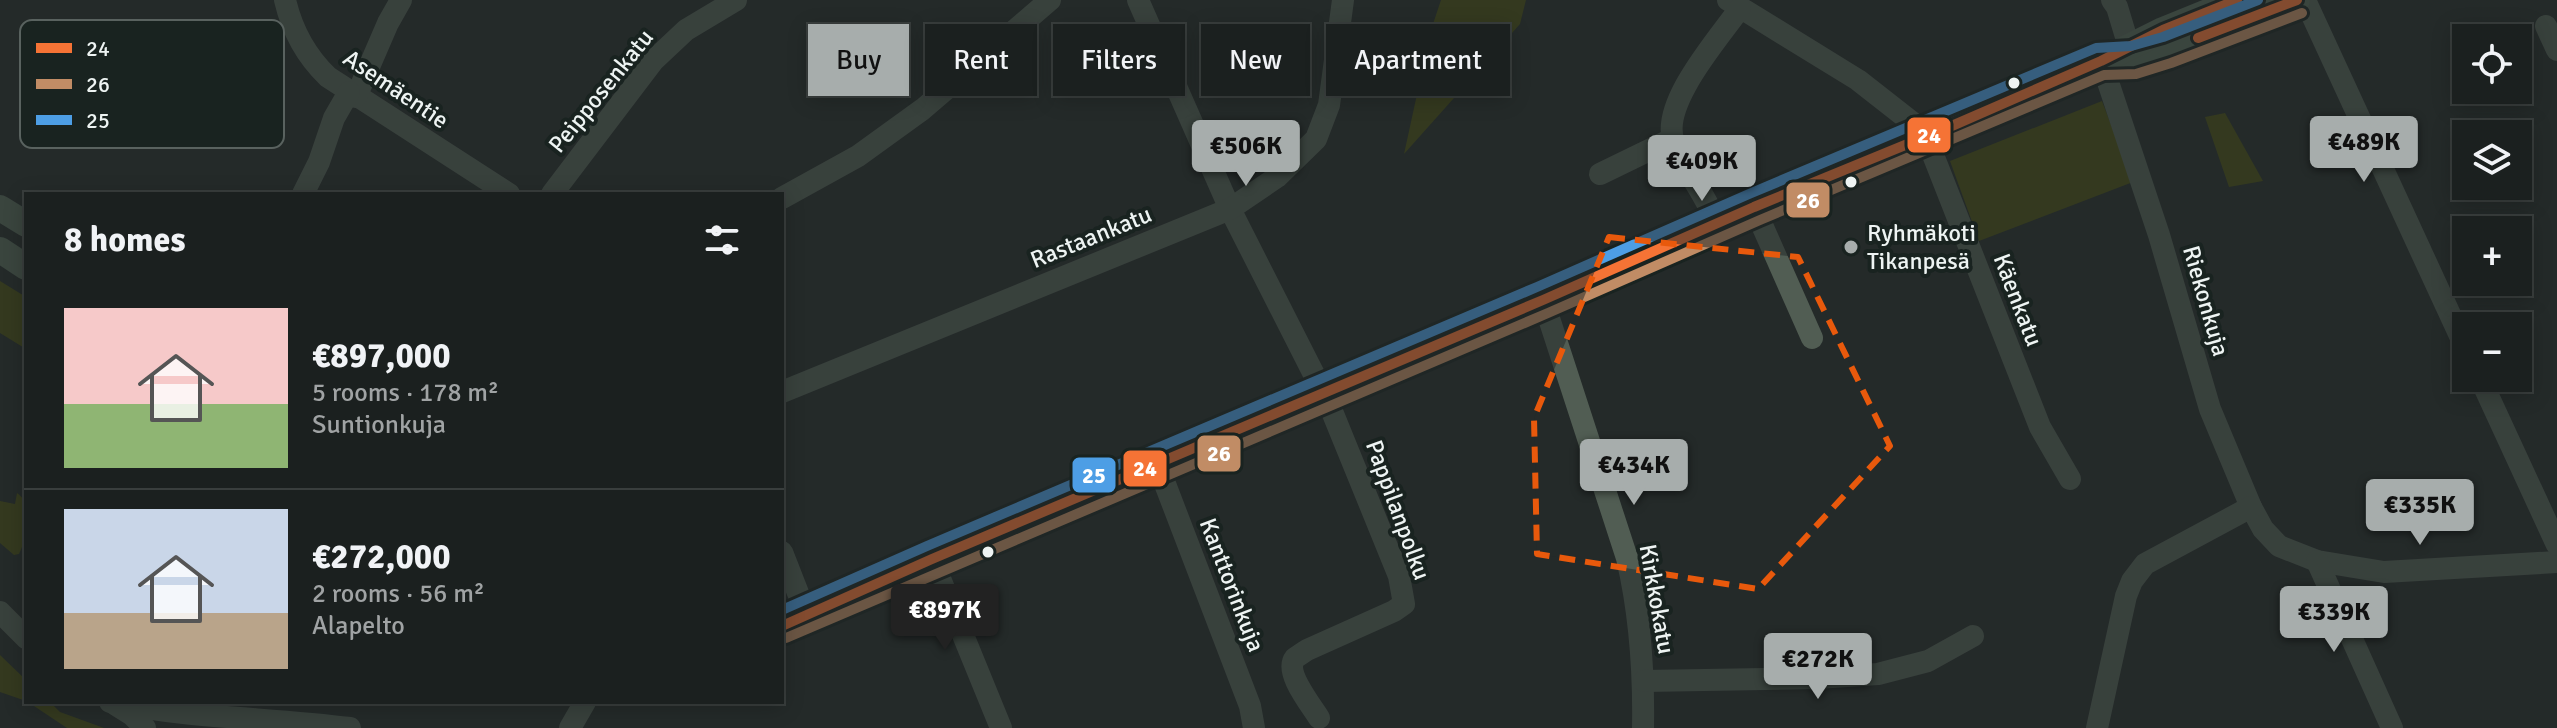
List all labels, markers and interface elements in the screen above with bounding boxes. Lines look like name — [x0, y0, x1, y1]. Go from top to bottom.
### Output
legend — [20, 20, 284, 148]
street label: Peipposenkatu — [542, 23, 660, 159]
chip: Buy — [808, 24, 909, 96]
chip: Rent — [925, 24, 1037, 96]
chip: Filters — [1053, 24, 1185, 96]
chip: New — [1201, 24, 1310, 96]
chip: Apartment — [1326, 24, 1510, 96]
map controls — [2452, 24, 2532, 392]
button: locate — [2452, 24, 2532, 104]
text: 24 — [86, 35, 110, 62]
street label: Asemäentie — [338, 43, 454, 135]
text: 26 — [86, 71, 110, 98]
unlabelled marker — [2006, 75, 2022, 91]
text: 25 — [86, 107, 110, 134]
line badge: 24 — [1906, 116, 1952, 154]
pin: €489K — [2308, 116, 2420, 184]
pin: €506K — [1190, 120, 1302, 188]
button: layers — [2452, 120, 2532, 200]
text: 24 — [1917, 122, 1941, 149]
text: €489K — [2328, 126, 2400, 158]
text: €506K — [1210, 130, 1282, 162]
pin: €409K — [1646, 135, 1758, 203]
text: €409K — [1666, 145, 1738, 177]
unlabelled marker — [1843, 174, 1859, 190]
line badge: 26 — [1785, 181, 1831, 219]
text: 26 — [1796, 187, 1820, 214]
street label: Rastaankatu — [1026, 199, 1156, 275]
button: + — [2452, 216, 2532, 296]
icon: filters — [700, 218, 744, 262]
place label: Ryhmäkoti Tikanpesä — [1867, 218, 1976, 276]
text: 8 homes — [64, 219, 185, 261]
marker: Ryhmäkoti Tikanpesä — [1842, 238, 1860, 256]
street label: Riekonkuja — [2176, 242, 2236, 360]
street label: Käenkatu — [1987, 249, 2049, 351]
button: − — [2452, 312, 2532, 392]
text: €897,000 — [312, 335, 451, 377]
icon: home — [128, 340, 224, 436]
text: 5 rooms · 178 m² — [312, 377, 499, 409]
text: Suntionkuja — [312, 409, 446, 441]
line badge: 26 — [1196, 434, 1242, 473]
street label: Pappilanpolku — [1359, 436, 1437, 584]
pin: €434K — [1578, 439, 1690, 507]
text: 26 — [1207, 440, 1231, 467]
line badge: 24 — [1122, 449, 1168, 488]
text: €434K — [1598, 449, 1670, 481]
text: 24 — [1133, 455, 1157, 482]
line badge: 25 — [1071, 456, 1117, 494]
text: 25 — [1082, 462, 1106, 489]
pin: €335K — [2364, 479, 2476, 547]
text: €335K — [2384, 489, 2456, 521]
street label: Kanttorinkuja — [1193, 514, 1271, 656]
text: €272,000 — [312, 536, 451, 578]
icon: home — [128, 541, 224, 637]
street label: Kirkkokatu — [1633, 542, 1681, 656]
unlabelled marker — [980, 544, 996, 560]
text: 2 rooms · 56 m² — [312, 578, 485, 610]
pin: €897K — [889, 584, 1001, 652]
pin: €339K — [2278, 586, 2390, 654]
text: €897K — [909, 594, 981, 626]
text: €339K — [2298, 596, 2370, 628]
text: Alapelto — [312, 610, 405, 642]
pin: €272K — [1762, 633, 1874, 701]
text: €272K — [1782, 643, 1854, 675]

